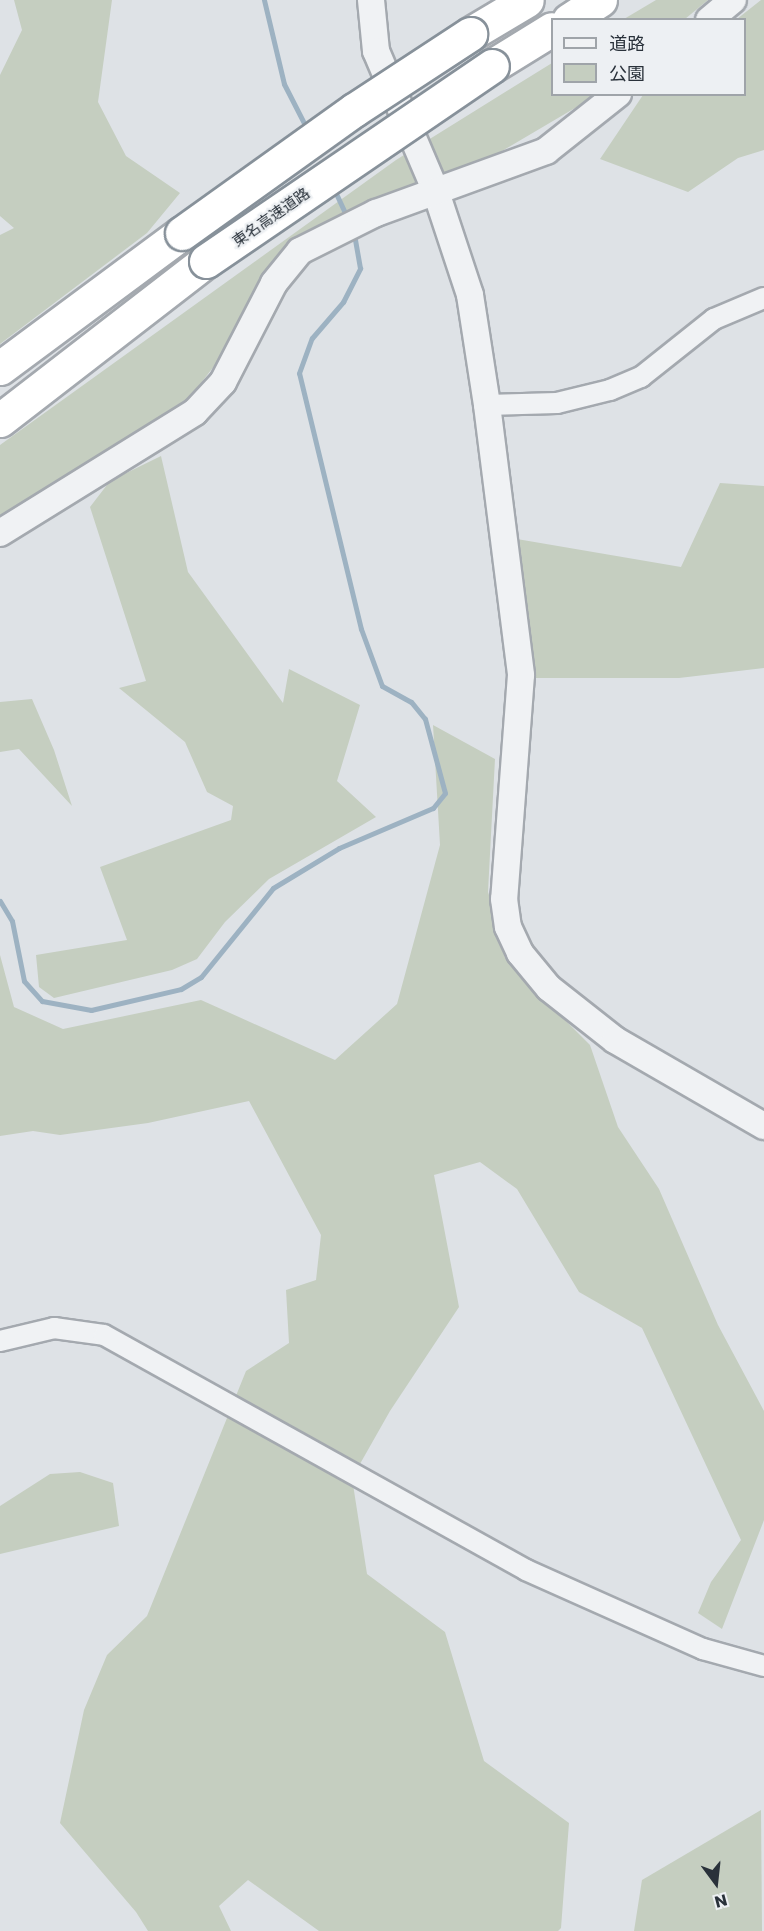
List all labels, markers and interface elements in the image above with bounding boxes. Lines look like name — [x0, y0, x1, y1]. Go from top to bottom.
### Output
legend — [551, 18, 746, 96]
text: 道路 — [609, 31, 645, 56]
text: 公園 — [609, 61, 645, 86]
street label: 東名高速道路 — [229, 184, 313, 250]
north arrow — [686, 1853, 746, 1913]
text: N — [712, 1888, 730, 1914]

